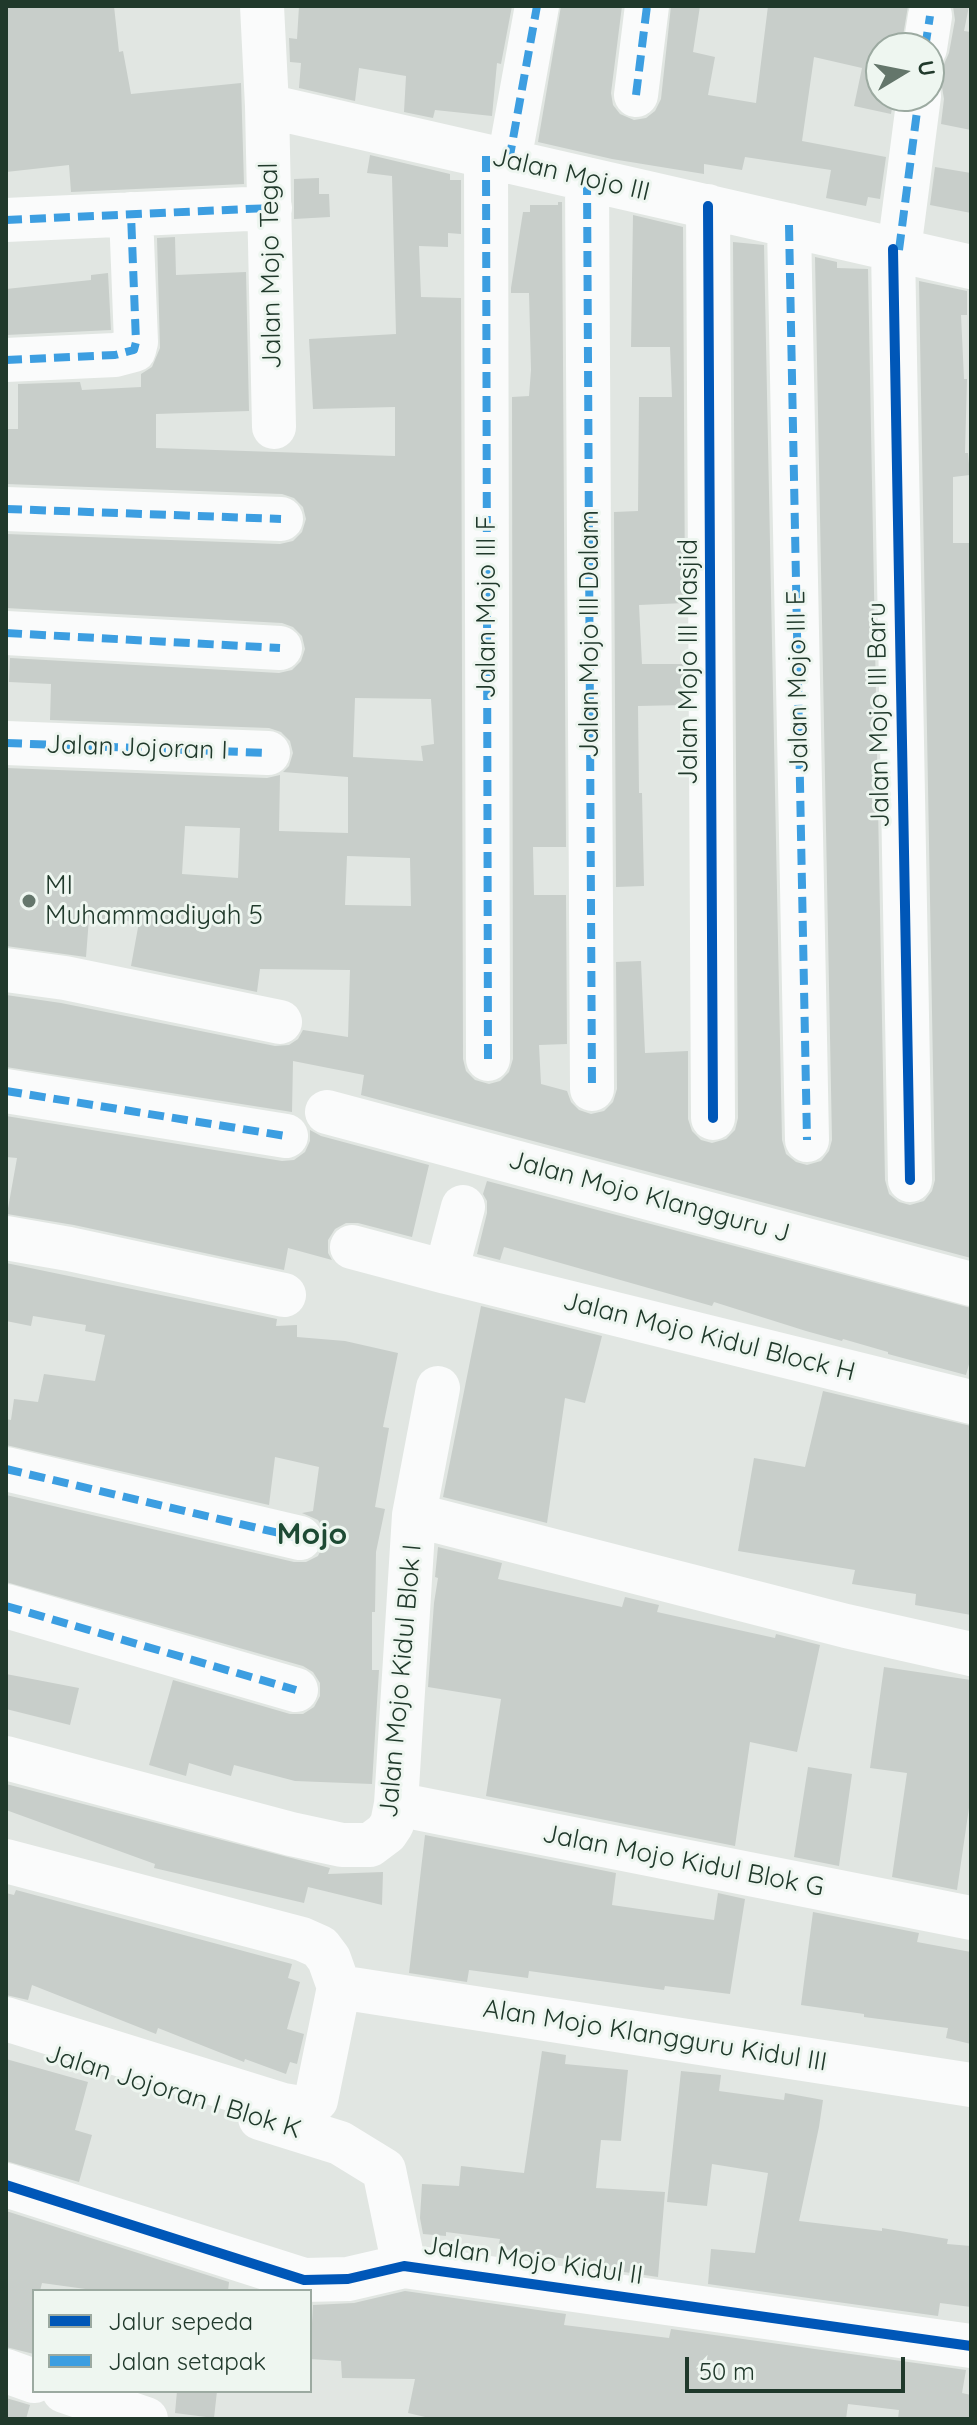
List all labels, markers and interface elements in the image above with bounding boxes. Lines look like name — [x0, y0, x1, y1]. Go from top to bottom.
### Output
north arrow — [865, 32, 945, 112]
text: U — [912, 58, 942, 78]
street label: Jalan Mojo III — [489, 142, 653, 208]
street label: Jalan Mojo Tegal — [254, 162, 288, 370]
street label: Jalan Mojo III Dalam — [574, 510, 606, 758]
street label: Jalan Mojo III F — [471, 516, 503, 698]
street label: Jalan Mojo III Masjid — [673, 539, 705, 785]
street label: Jalan Mojo III E — [781, 590, 815, 774]
street label: Jalan Mojo III Baru — [861, 602, 897, 828]
street label: Jalan Jojoran I — [46, 729, 228, 767]
place label: MI Muhammadiyah 5 — [45, 870, 263, 932]
marker: MI Muhammadiyah 5 — [20, 892, 38, 910]
street label: Jalan Mojo Klangguru J — [505, 1144, 793, 1250]
street label: Jalan Mojo Kidul Block H — [560, 1286, 858, 1388]
district label: Mojo — [277, 1517, 347, 1553]
street label: Jalan Mojo Kidul Blok I — [373, 1543, 429, 1819]
street label: Jalan Mojo Kidul Blok G — [540, 1818, 826, 1904]
street label: Alan Mojo Klangguru Kidul III — [481, 1993, 829, 2079]
street label: Jalan Jojoran I Blok K — [41, 2038, 305, 2146]
street label: Jalan Mojo Kidul II — [421, 2230, 645, 2292]
legend — [32, 2289, 312, 2393]
text: Jalur sepeda — [108, 2306, 253, 2336]
scale bar — [689, 2341, 909, 2391]
text: Jalan setapak — [108, 2346, 266, 2376]
text: 50 m — [699, 2356, 755, 2386]

